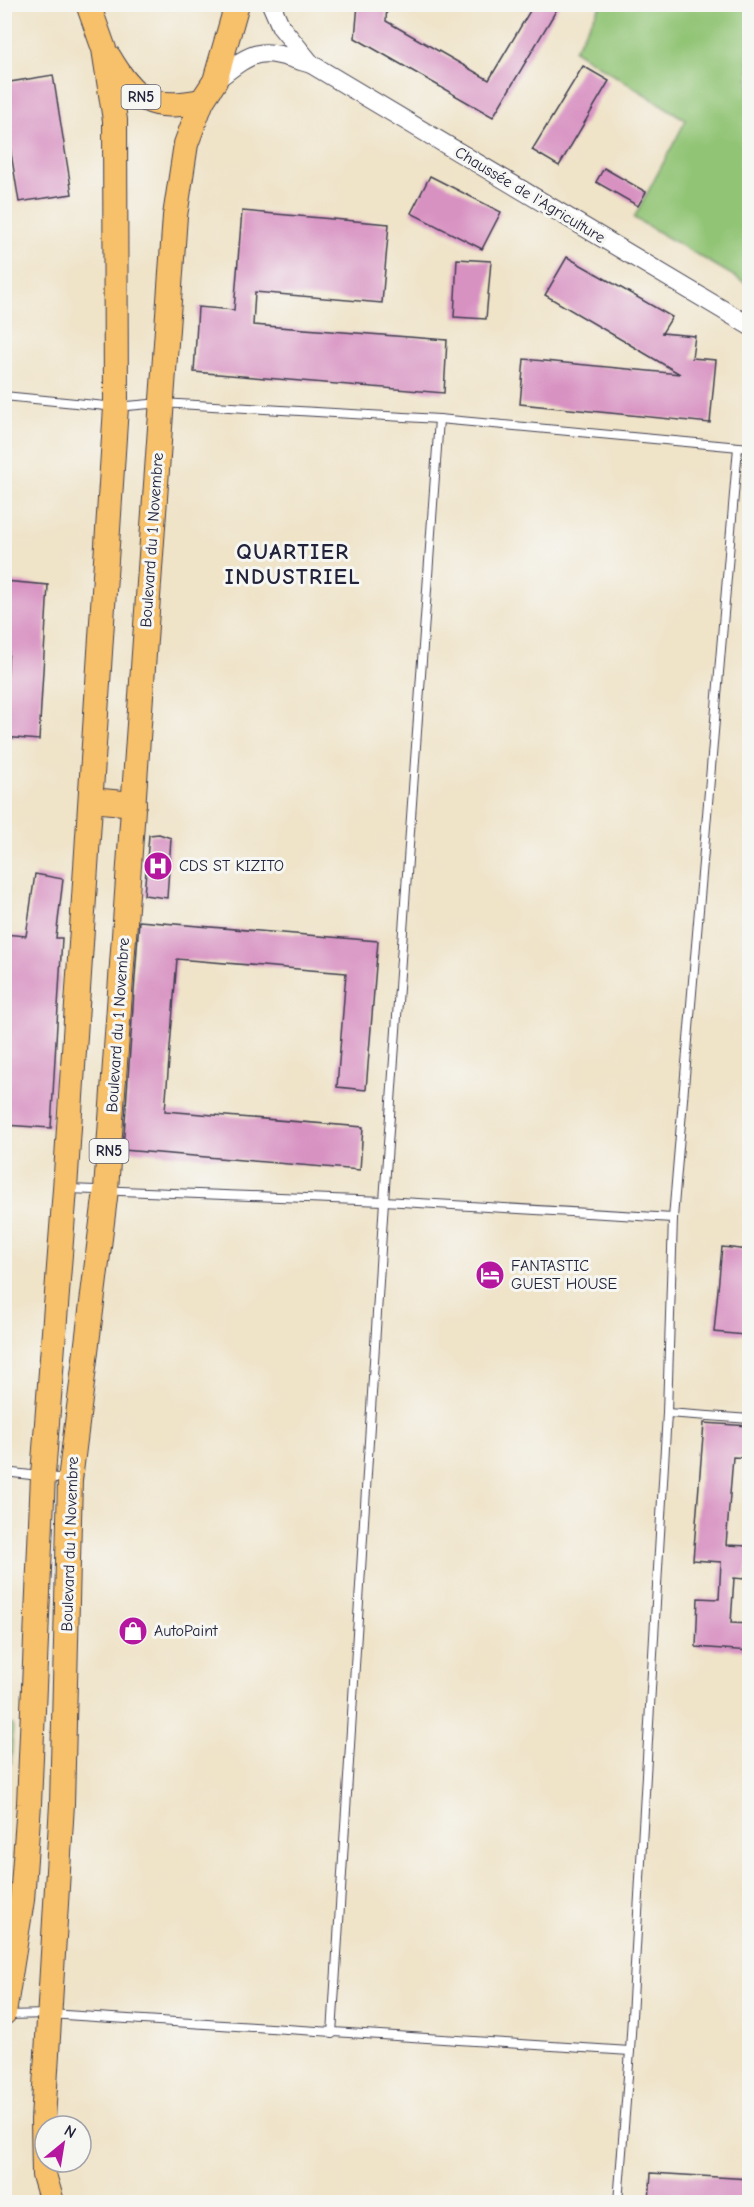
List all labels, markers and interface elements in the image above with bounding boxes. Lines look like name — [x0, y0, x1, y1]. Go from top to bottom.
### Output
road number: RN5 — [122, 85, 160, 109]
street label: Chaussée de l'Agriculture — [452, 143, 608, 247]
street label: Boulevard du 1 Novembre — [137, 452, 167, 628]
district label: QUARTIER INDUSTRIEL — [225, 539, 361, 590]
hospital icon: CDS ST KIZITO — [142, 850, 174, 882]
place label: CDS ST KIZITO — [179, 857, 284, 875]
street label: Boulevard du 1 Novembre — [103, 937, 133, 1113]
road number: RN5 — [90, 1139, 128, 1163]
place label: FANTASTIC GUEST HOUSE — [511, 1257, 617, 1293]
hotel icon: FANTASTIC GUEST HOUSE — [474, 1259, 506, 1291]
street label: Boulevard du 1 Novembre — [58, 1456, 82, 1632]
shop icon: AutoPaint — [117, 1615, 149, 1647]
place label: AutoPaint — [154, 1622, 218, 1640]
north arrow — [33, 2114, 93, 2174]
text: N — [61, 2121, 79, 2142]

